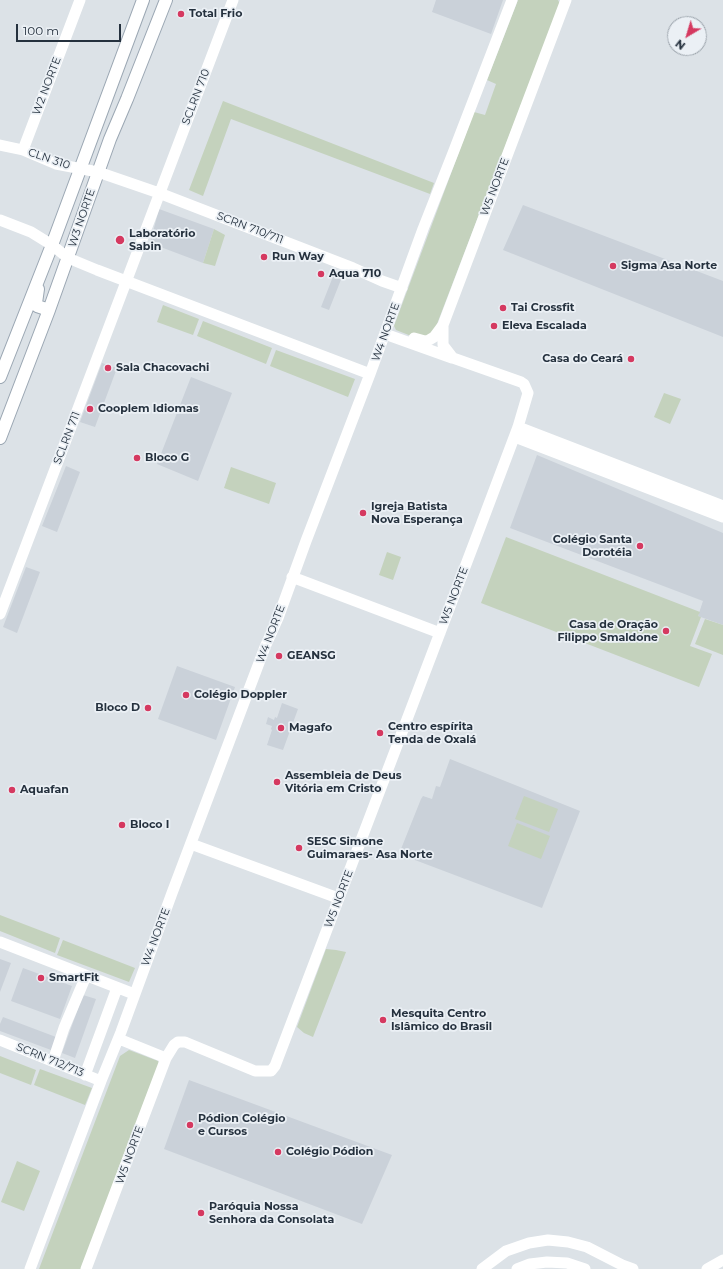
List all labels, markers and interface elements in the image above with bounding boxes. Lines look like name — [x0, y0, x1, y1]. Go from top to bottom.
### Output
place label: Total Frio — [189, 7, 242, 21]
marker: Total Frio — [176, 9, 186, 19]
scale bar — [18, 16, 123, 42]
north arrow — [667, 16, 707, 56]
text: 100 m — [23, 23, 59, 38]
text: N — [672, 36, 688, 53]
street label: W2 NORTE — [30, 55, 64, 117]
street label: SCLRN 710 — [179, 67, 213, 127]
street label: CLN 310 — [26, 146, 72, 172]
street label: W5 NORTE — [478, 156, 512, 218]
street label: W3 NORTE — [66, 187, 98, 249]
street label: SCRN 710/711 — [215, 209, 285, 247]
place label: Laboratório Sabin — [129, 227, 195, 253]
marker: Laboratório Sabin — [114, 234, 126, 246]
place label: Run Way — [272, 250, 324, 264]
marker: Run Way — [259, 252, 269, 262]
place label: Sigma Asa Norte — [621, 259, 717, 273]
marker: Sigma Asa Norte — [608, 261, 618, 271]
place label: Aqua 710 — [329, 267, 381, 281]
marker: Aqua 710 — [316, 269, 326, 279]
street label: W4 NORTE — [369, 301, 403, 363]
place label: Tai Crossfit — [511, 301, 575, 315]
marker: Tai Crossfit — [498, 303, 508, 313]
place label: Eleva Escalada — [502, 319, 587, 333]
marker: Eleva Escalada — [489, 321, 499, 331]
place label: Casa do Ceará — [542, 352, 623, 366]
marker: Casa do Ceará — [626, 354, 636, 364]
place label: Sala Chacovachi — [116, 361, 209, 375]
marker: Sala Chacovachi — [103, 363, 113, 373]
place label: Cooplem Idiomas — [98, 402, 199, 416]
marker: Cooplem Idiomas — [85, 404, 95, 414]
street label: SCLRN 711 — [51, 410, 83, 466]
place label: Bloco G — [145, 451, 189, 465]
marker: Bloco G — [132, 453, 142, 463]
place label: Igreja Batista Nova Esperança — [371, 500, 463, 526]
marker: Igreja Batista Nova Esperança — [358, 508, 368, 518]
place label: Colégio Santa Dorotéia — [553, 533, 632, 559]
marker: Colégio Santa Dorotéia — [635, 541, 645, 551]
street label: W5 NORTE — [437, 565, 471, 627]
street label: W4 NORTE — [254, 603, 288, 665]
place label: Casa de Oração Filippo Smaldone — [557, 618, 658, 644]
marker: Casa de Oração Filippo Smaldone — [661, 626, 671, 636]
place label: GEANSG — [287, 649, 336, 663]
marker: GEANSG — [274, 651, 284, 661]
place label: Colégio Doppler — [194, 688, 287, 702]
marker: Colégio Doppler — [181, 690, 191, 700]
place label: Bloco D — [95, 701, 140, 715]
marker: Bloco D — [143, 703, 153, 713]
place label: Centro espírita Tenda de Oxalá — [388, 720, 476, 746]
place label: Magafo — [289, 721, 332, 735]
marker: Magafo — [276, 723, 286, 733]
marker: Centro espírita Tenda de Oxalá — [375, 728, 385, 738]
place label: Assembleia de Deus Vitória em Cristo — [285, 769, 402, 795]
marker: Assembleia de Deus Vitória em Cristo — [272, 777, 282, 787]
place label: Aquafan — [20, 783, 69, 797]
marker: Aquafan — [7, 785, 17, 795]
place label: Bloco I — [130, 818, 169, 832]
marker: Bloco I — [117, 820, 127, 830]
place label: SESC Simone Guimaraes- Asa Norte — [307, 835, 433, 861]
marker: SESC Simone Guimaraes- Asa Norte — [294, 843, 304, 853]
street label: W5 NORTE — [322, 868, 356, 930]
street label: W4 NORTE — [139, 906, 173, 968]
place label: SmartFit — [49, 971, 99, 985]
marker: SmartFit — [36, 973, 46, 983]
place label: Mesquita Centro Islâmico do Brasil — [391, 1007, 492, 1033]
marker: Mesquita Centro Islâmico do Brasil — [378, 1015, 388, 1025]
street label: SCRN 712/713 — [14, 1040, 86, 1080]
place label: Pódion Colégio e Cursos — [198, 1112, 285, 1138]
marker: Pódion Colégio e Cursos — [185, 1120, 195, 1130]
street label: W5 NORTE — [113, 1124, 147, 1186]
place label: Colégio Pódion — [286, 1145, 373, 1159]
marker: Colégio Pódion — [273, 1147, 283, 1157]
place label: Paróquia Nossa Senhora da Consolata — [209, 1200, 334, 1226]
marker: Paróquia Nossa Senhora da Consolata — [196, 1208, 206, 1218]

